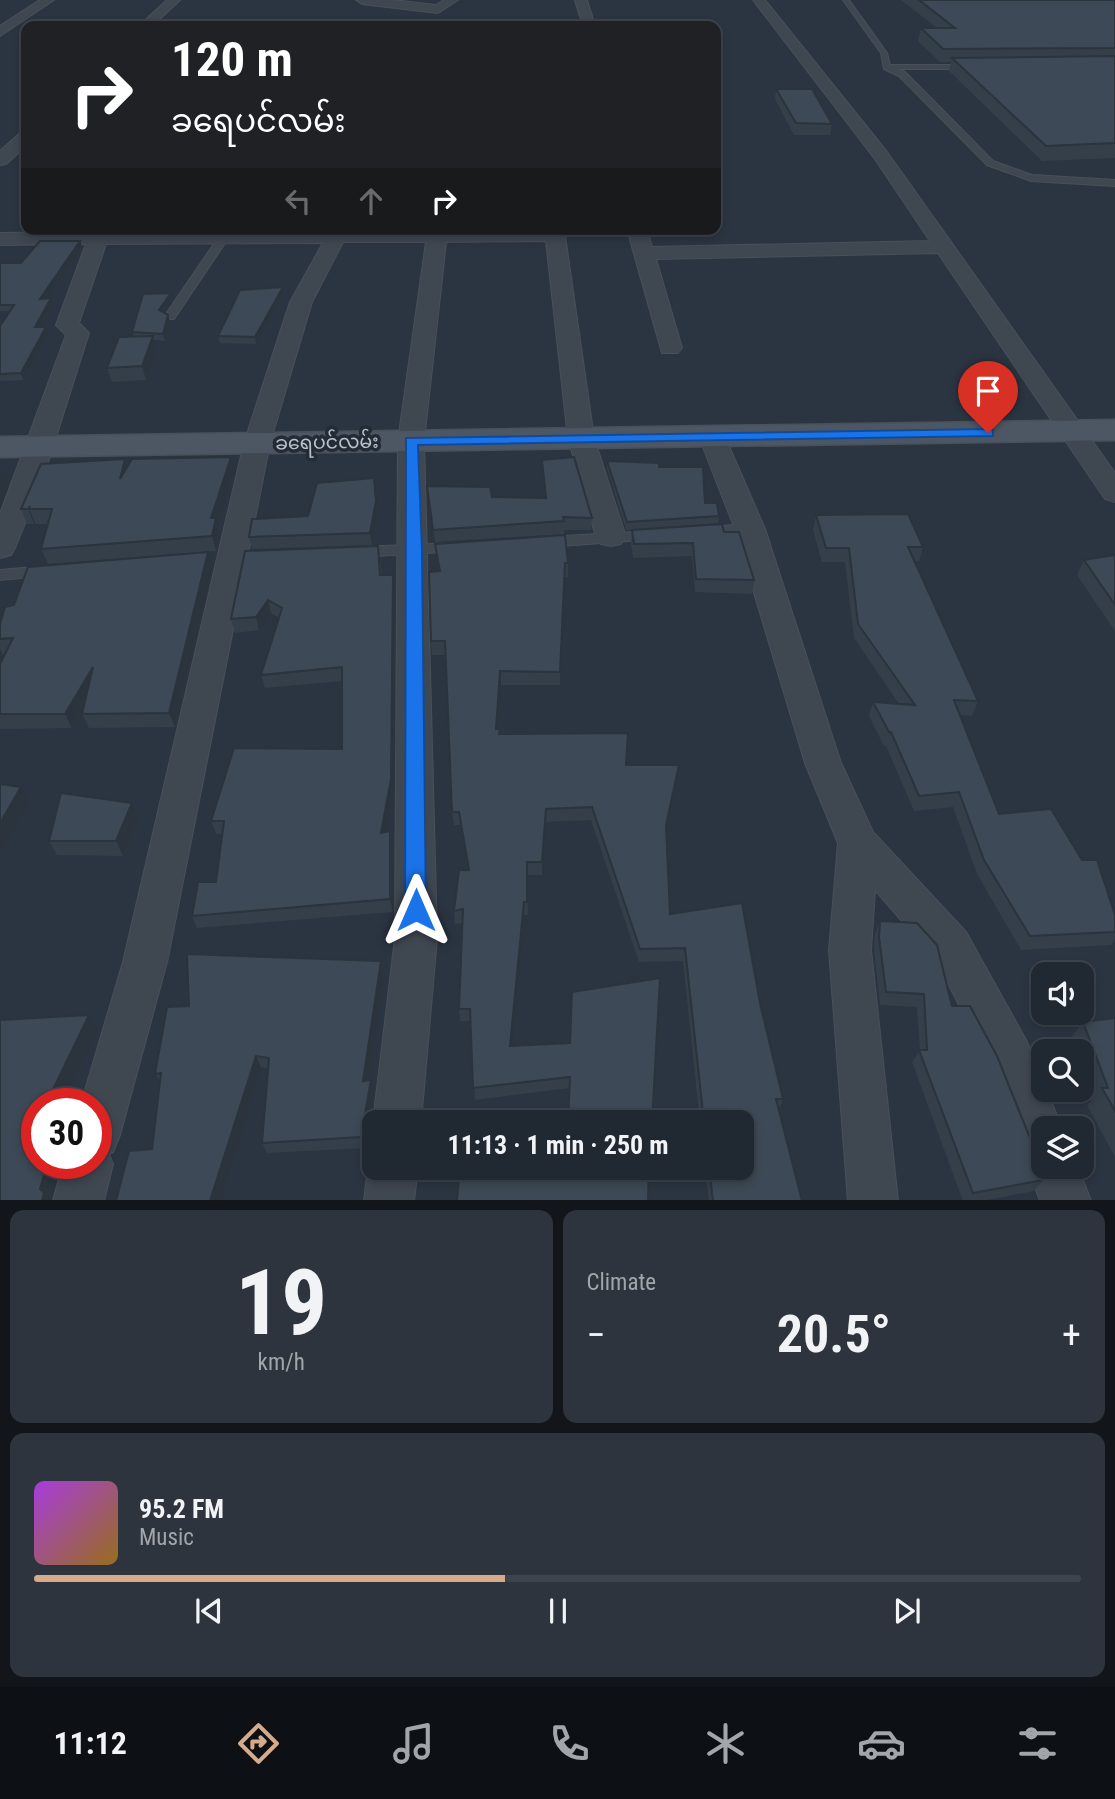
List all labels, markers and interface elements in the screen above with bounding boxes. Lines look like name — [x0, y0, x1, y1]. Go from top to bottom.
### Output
text: 120 m — [171, 31, 293, 88]
icon: right — [56, 49, 147, 140]
text: ခရေပင်လမ်း — [171, 102, 346, 140]
icon: left — [279, 182, 317, 220]
icon: ahead — [352, 182, 390, 220]
icon: right — [425, 182, 463, 220]
pin — [958, 361, 1018, 433]
icon: arrive — [969, 372, 1007, 410]
street label: ခရေပင်လမ်း — [275, 427, 379, 458]
position arrow — [379, 873, 453, 947]
map controls — [1031, 962, 1094, 1179]
button: sound — [1031, 962, 1094, 1025]
button: search — [1031, 1039, 1094, 1102]
speed limit sign: 30 — [21, 1088, 112, 1179]
button: layers — [1031, 1116, 1094, 1179]
text: 11:13 · 1 min · 250 m — [448, 1130, 668, 1160]
text: 19 — [235, 1250, 327, 1356]
text: Climate — [587, 1269, 656, 1296]
text: 20.5° — [777, 1304, 891, 1365]
text: − — [587, 1313, 606, 1357]
text: + — [1062, 1313, 1081, 1357]
text: km/h — [258, 1349, 305, 1376]
text: 95.2 FM — [139, 1494, 224, 1524]
text: Music — [139, 1524, 194, 1551]
icon: previous — [190, 1592, 228, 1630]
icon: pause — [539, 1592, 577, 1630]
icon: next — [888, 1592, 926, 1630]
icon: directions — [234, 1719, 283, 1768]
icon: music — [389, 1719, 438, 1768]
icon: phone — [545, 1719, 594, 1768]
icon: climate — [701, 1719, 750, 1768]
icon: car — [857, 1719, 906, 1768]
icon: filters — [1013, 1719, 1062, 1768]
text: 11:12 — [53, 1724, 127, 1762]

